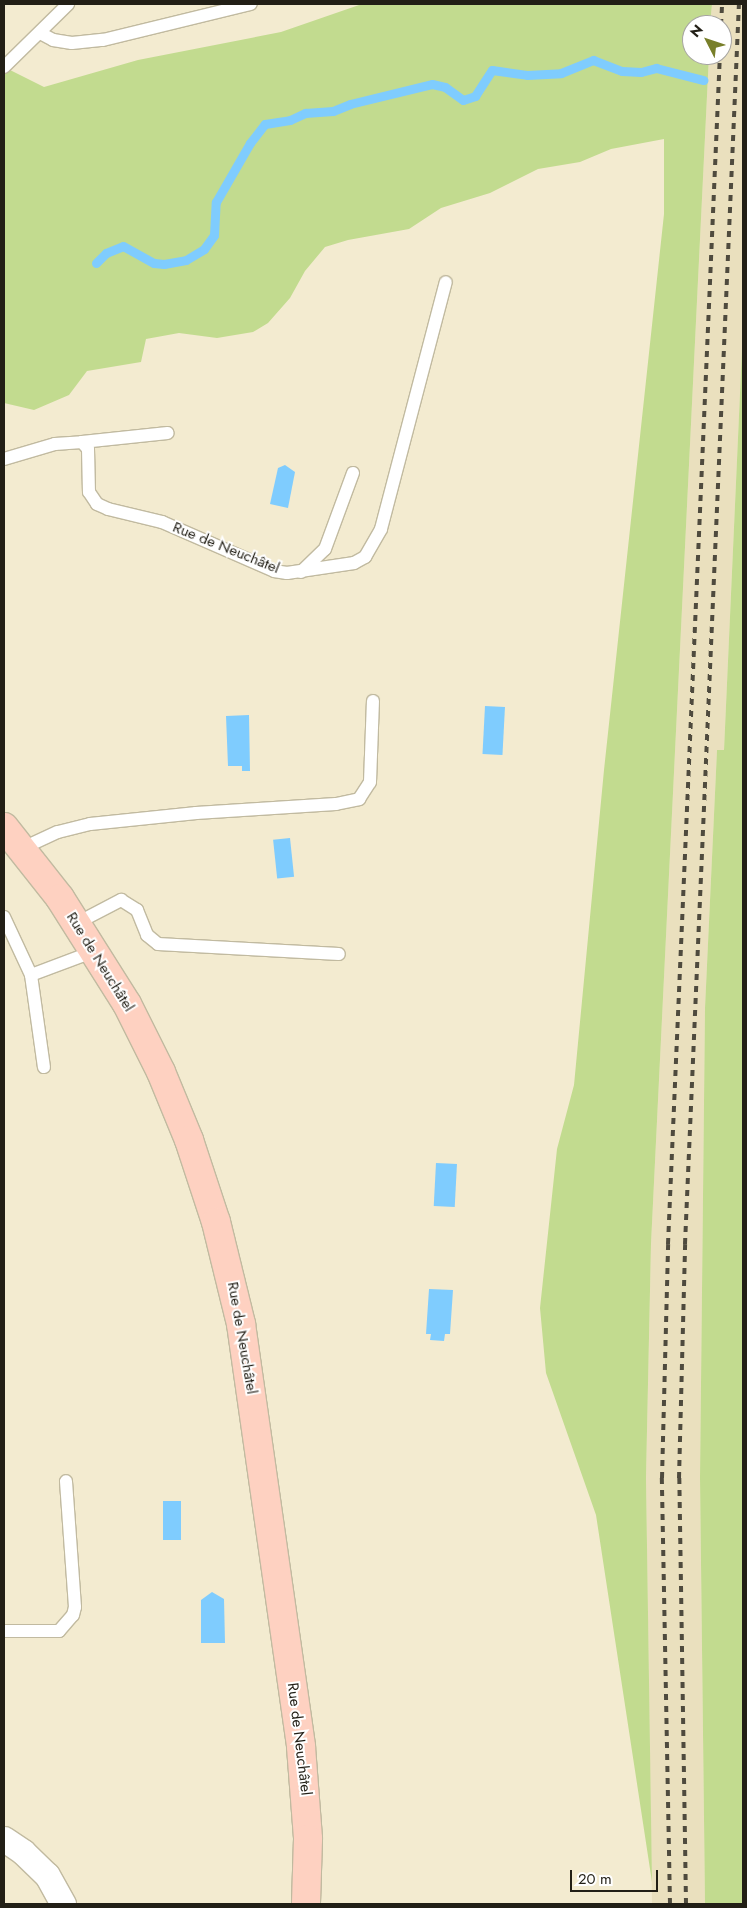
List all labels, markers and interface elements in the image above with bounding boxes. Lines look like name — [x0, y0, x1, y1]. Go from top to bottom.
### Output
north arrow — [682, 15, 732, 65]
text: N — [685, 20, 708, 42]
street label: Rue de Neuchâtel — [170, 518, 282, 578]
street label: Rue de Neuchâtel — [62, 909, 138, 1015]
street label: Rue de Neuchâtel — [223, 1281, 261, 1395]
street label: Rue de Neuchâtel — [283, 1682, 315, 1796]
scale bar — [572, 1860, 660, 1892]
text: 20 m — [578, 1868, 612, 1890]

